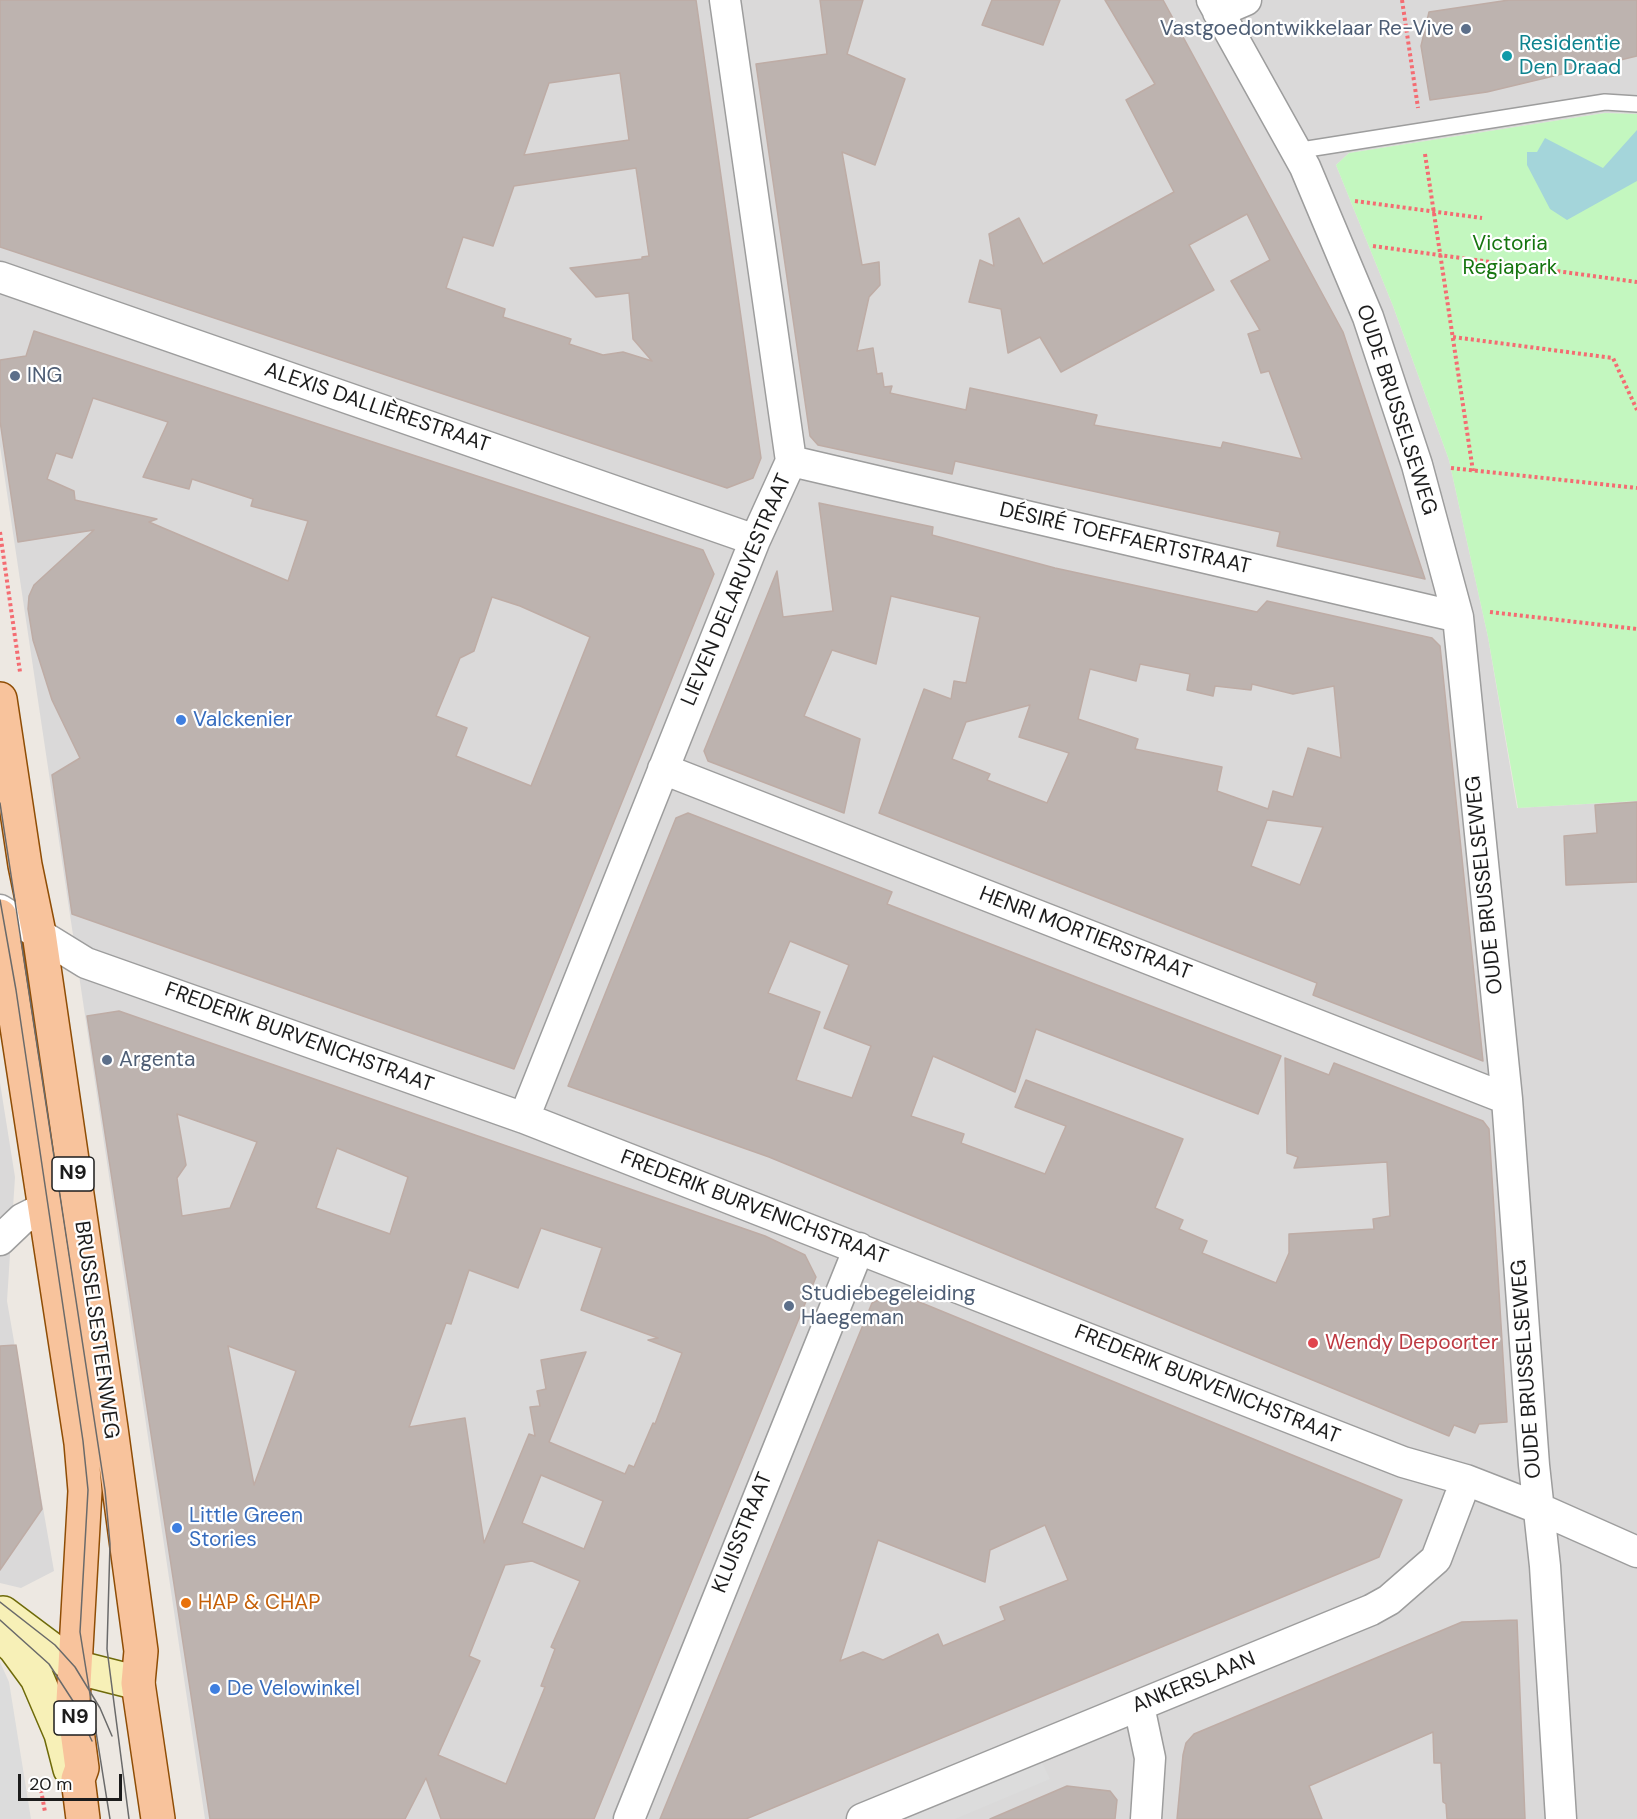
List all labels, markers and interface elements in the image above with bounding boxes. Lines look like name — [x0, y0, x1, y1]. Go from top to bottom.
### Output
place label: Vastgoedontwikkelaar Re-Vive — [1160, 16, 1454, 42]
marker: Vastgoedontwikkelaar Re-Vive — [1459, 22, 1473, 36]
place label: Residentie Den Draad — [1519, 31, 1621, 81]
marker: Residentie Den Draad — [1500, 49, 1514, 63]
park label: Victoria Regiapark — [1463, 231, 1557, 281]
street label: OUDE BRUSSELSEWEG — [1350, 302, 1442, 518]
street label: ALEXIS DALLIÈRESTRAAT — [261, 358, 493, 458]
place label: ING — [27, 363, 62, 389]
marker: ING — [8, 369, 22, 383]
street label: LIEVEN DELARUYESTRAAT — [677, 470, 797, 710]
street label: DÉSIRÉ TOEFFAERTSTRAAT — [997, 498, 1253, 580]
place label: Valckenier — [193, 707, 293, 733]
marker: Valckenier — [174, 713, 188, 727]
street label: OUDE BRUSSELSEWEG — [1461, 774, 1509, 996]
street label: HENRI MORTIERSTRAAT — [975, 882, 1195, 986]
street label: FREDERIK BURVENICHSTRAAT — [161, 978, 437, 1098]
place label: Argenta — [119, 1047, 195, 1073]
marker: Argenta — [100, 1053, 114, 1067]
street label: FREDERIK BURVENICHSTRAAT — [617, 1145, 891, 1271]
road number: N9 — [52, 1157, 94, 1191]
street label: BRUSSELSESTEENWEG — [68, 1220, 124, 1440]
street label: OUDE BRUSSELSEWEG — [1507, 1259, 1547, 1479]
place label: Studiebegeleiding Haegeman — [801, 1281, 975, 1331]
marker: Studiebegeleiding Haegeman — [782, 1299, 796, 1313]
street label: FREDERIK BURVENICHSTRAAT — [1071, 1320, 1343, 1450]
place label: Wendy Depoorter — [1325, 1330, 1499, 1356]
marker: Wendy Depoorter — [1306, 1336, 1320, 1350]
street label: KLUISSTRAAT — [707, 1469, 779, 1597]
place label: Little Green Stories — [189, 1503, 303, 1553]
marker: Little Green Stories — [170, 1521, 184, 1535]
place label: HAP & CHAP — [198, 1590, 320, 1616]
marker: HAP & CHAP — [179, 1596, 193, 1610]
street label: ANKERSLAAN — [1129, 1647, 1259, 1719]
place label: De Velowinkel — [227, 1676, 360, 1702]
marker: De Velowinkel — [208, 1682, 222, 1696]
road number: N9 — [54, 1701, 96, 1735]
scale bar — [21, 1762, 124, 1800]
text: 20 m — [29, 1772, 72, 1796]

